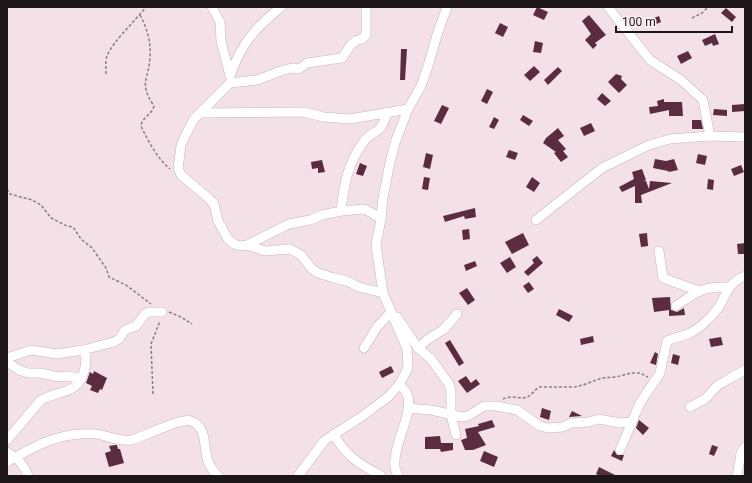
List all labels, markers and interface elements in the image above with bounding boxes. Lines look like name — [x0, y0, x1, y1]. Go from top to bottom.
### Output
scale bar — [616, 8, 732, 34]
text: 100 m — [622, 15, 656, 29]

